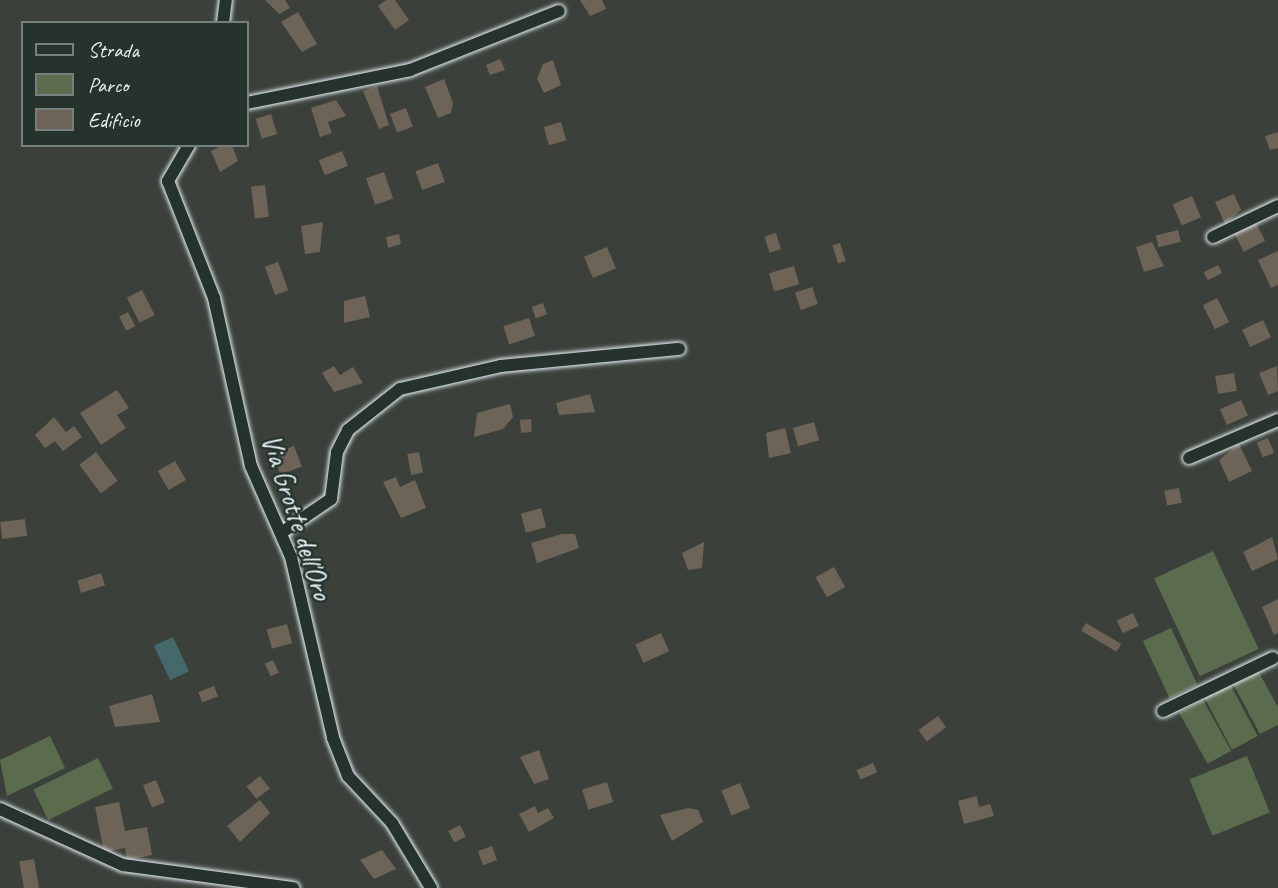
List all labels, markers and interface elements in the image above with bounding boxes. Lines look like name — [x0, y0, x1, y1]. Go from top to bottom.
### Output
legend — [21, 21, 248, 147]
text: Strada — [88, 37, 139, 63]
text: Parco — [88, 72, 128, 98]
text: Edificio — [88, 107, 140, 133]
street label: Via Grotte dell'Oro — [254, 430, 340, 604]

